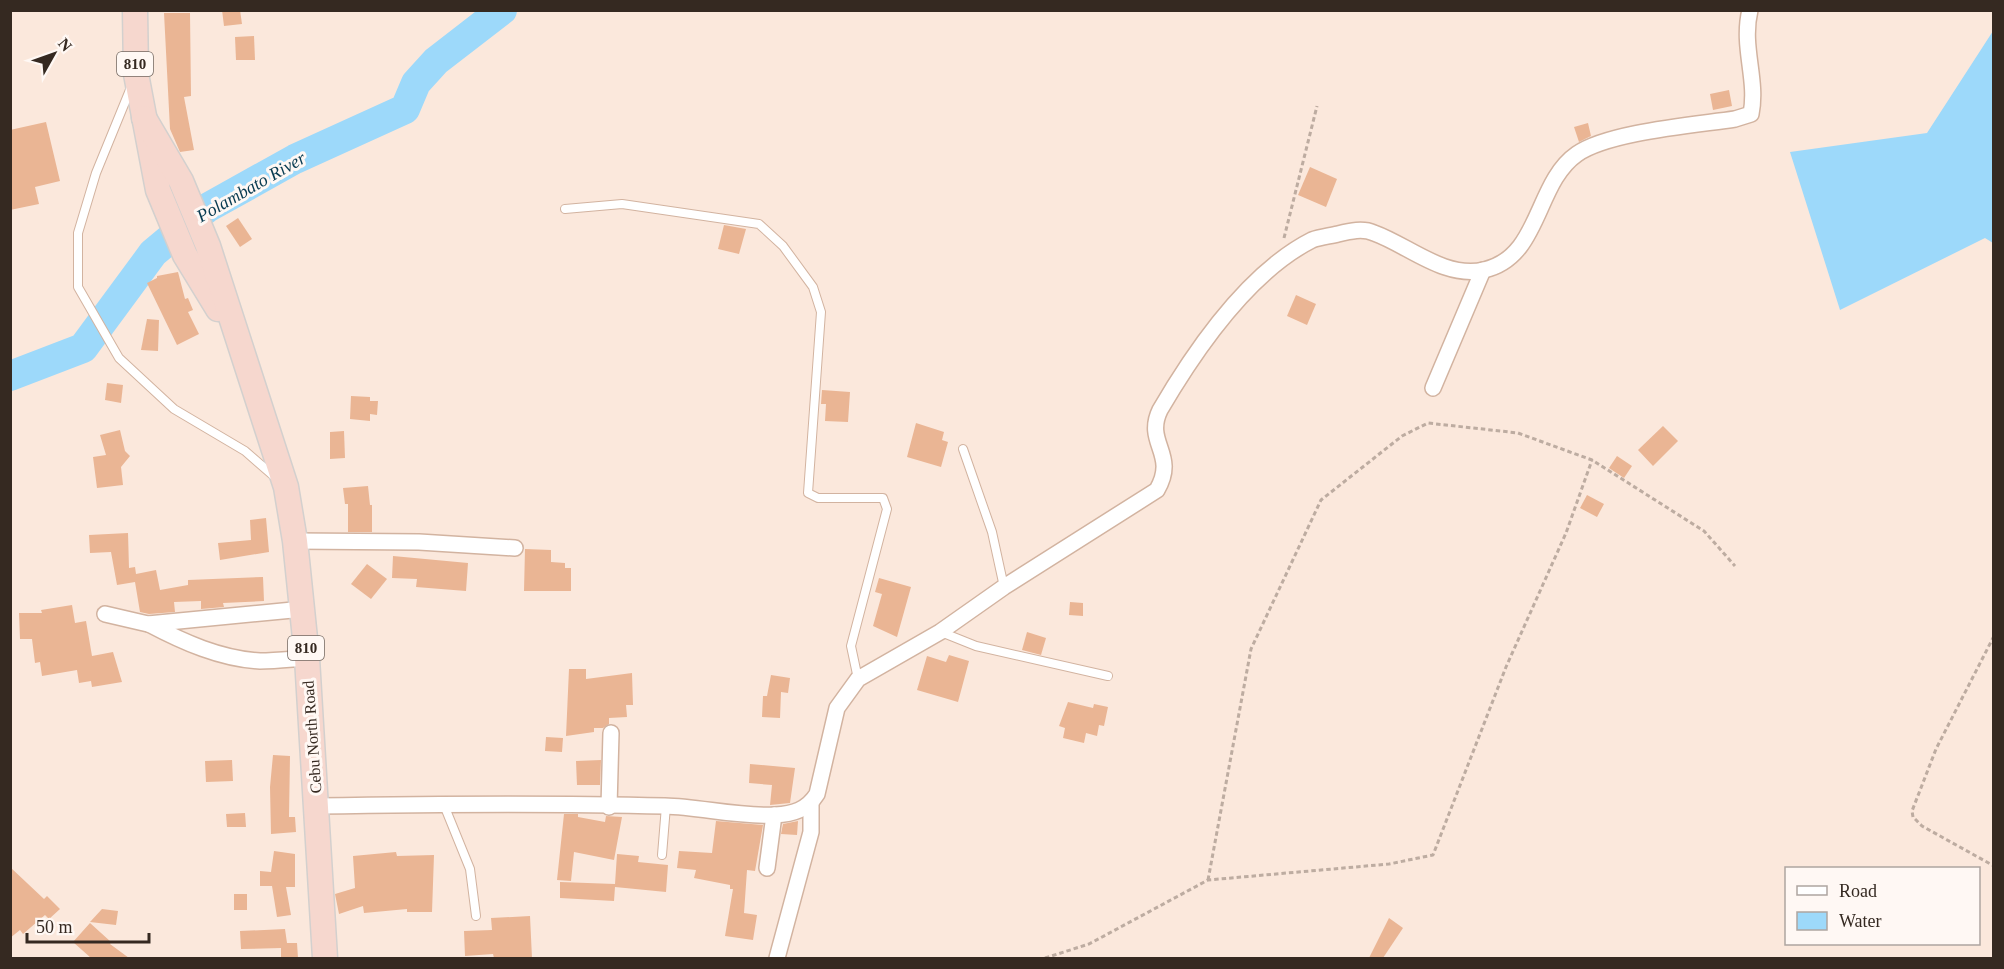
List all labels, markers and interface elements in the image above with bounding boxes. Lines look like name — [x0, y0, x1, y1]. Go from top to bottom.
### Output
north arrow — [24, 24, 84, 84]
text: N — [55, 35, 76, 55]
road number: 810 — [117, 52, 153, 76]
water label: Polambato River — [192, 147, 310, 227]
road number: 810 — [288, 636, 324, 660]
street label: Cebu North Road — [300, 680, 324, 794]
legend — [1785, 867, 1980, 945]
text: Road — [1839, 881, 1877, 901]
scale bar — [27, 906, 148, 944]
text: Water — [1839, 911, 1882, 931]
text: 50 m — [36, 917, 73, 937]

